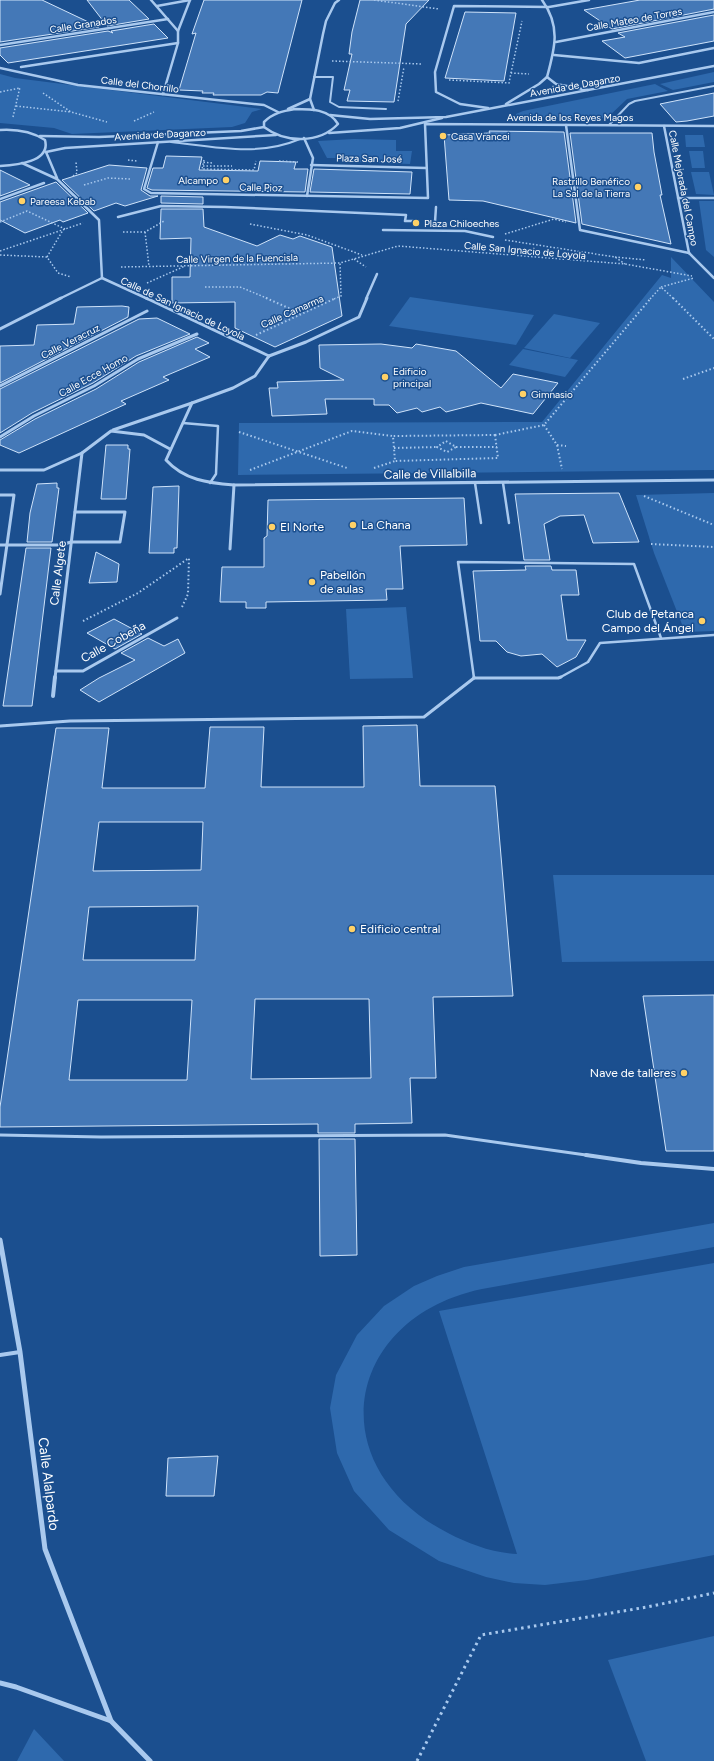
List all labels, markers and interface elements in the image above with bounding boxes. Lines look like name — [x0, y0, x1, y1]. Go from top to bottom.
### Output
street label: Calle Mateo de Torres — [585, 5, 683, 34]
street label: Calle Granados — [49, 13, 118, 36]
street label: Avenida de Daganzo — [529, 71, 621, 100]
street label: Calle del Chorrillo — [100, 73, 180, 96]
street label: Avenida de los Reyes Magos — [507, 111, 634, 124]
street label: Avenida de Daganzo — [114, 126, 206, 143]
street label: Calle Mejorada del Campo — [666, 129, 701, 247]
place label: Casa Vrancei — [451, 130, 510, 143]
marker: Casa Vrancei — [438, 131, 448, 141]
street label: Plaza San José — [336, 151, 403, 166]
place label: Alcampo — [178, 174, 218, 187]
marker: Alcampo — [221, 175, 231, 185]
place label: Rastrillo Benéfico La Sal de la Tierra — [552, 175, 630, 200]
street label: Calle Pioz — [239, 181, 283, 194]
marker: Rastrillo Benéfico La Sal de la Tierra — [633, 182, 643, 192]
place label: Pareesa Kebab — [30, 195, 96, 208]
marker: Pareesa Kebab — [17, 196, 27, 206]
place label: Plaza Chiloeches — [424, 217, 500, 230]
marker: Plaza Chiloeches — [411, 218, 421, 228]
street label: Calle San Ignacio de Loyola — [464, 239, 586, 262]
street label: Calle Virgen de la Fuencisla — [176, 251, 298, 266]
street label: Calle de San Ignacio de Loyola — [118, 274, 247, 343]
street label: Calle Camarma — [259, 292, 326, 331]
street label: Calle Veracruz — [39, 321, 102, 362]
street label: Calle Ecce Homo — [56, 351, 130, 400]
place label: Edificio principal — [393, 365, 431, 390]
marker: Edificio principal — [380, 372, 390, 382]
place label: Gimnasio — [531, 388, 573, 401]
marker: Gimnasio — [518, 389, 528, 399]
street label: Calle de Villalbilla — [384, 466, 476, 482]
place label: La Chana — [361, 518, 411, 532]
place label: El Norte — [280, 520, 325, 534]
marker: La Chana — [348, 520, 358, 530]
marker: El Norte — [267, 522, 277, 532]
street label: Calle Algete — [47, 539, 69, 606]
place label: Pabellón de aulas — [320, 568, 366, 596]
marker: Pabellón de aulas — [307, 577, 317, 587]
place label: Club de Petanca Campo del Ángel — [602, 607, 694, 635]
marker: Club de Petanca Campo del Ángel — [697, 616, 707, 626]
street label: Calle Cobeña — [78, 619, 148, 665]
place label: Edificio central — [360, 922, 440, 936]
marker: Edificio central — [347, 924, 357, 934]
place label: Nave de talleres — [590, 1066, 676, 1080]
marker: Nave de talleres — [679, 1068, 689, 1078]
street label: Calle Alalpardo — [34, 1436, 63, 1532]

